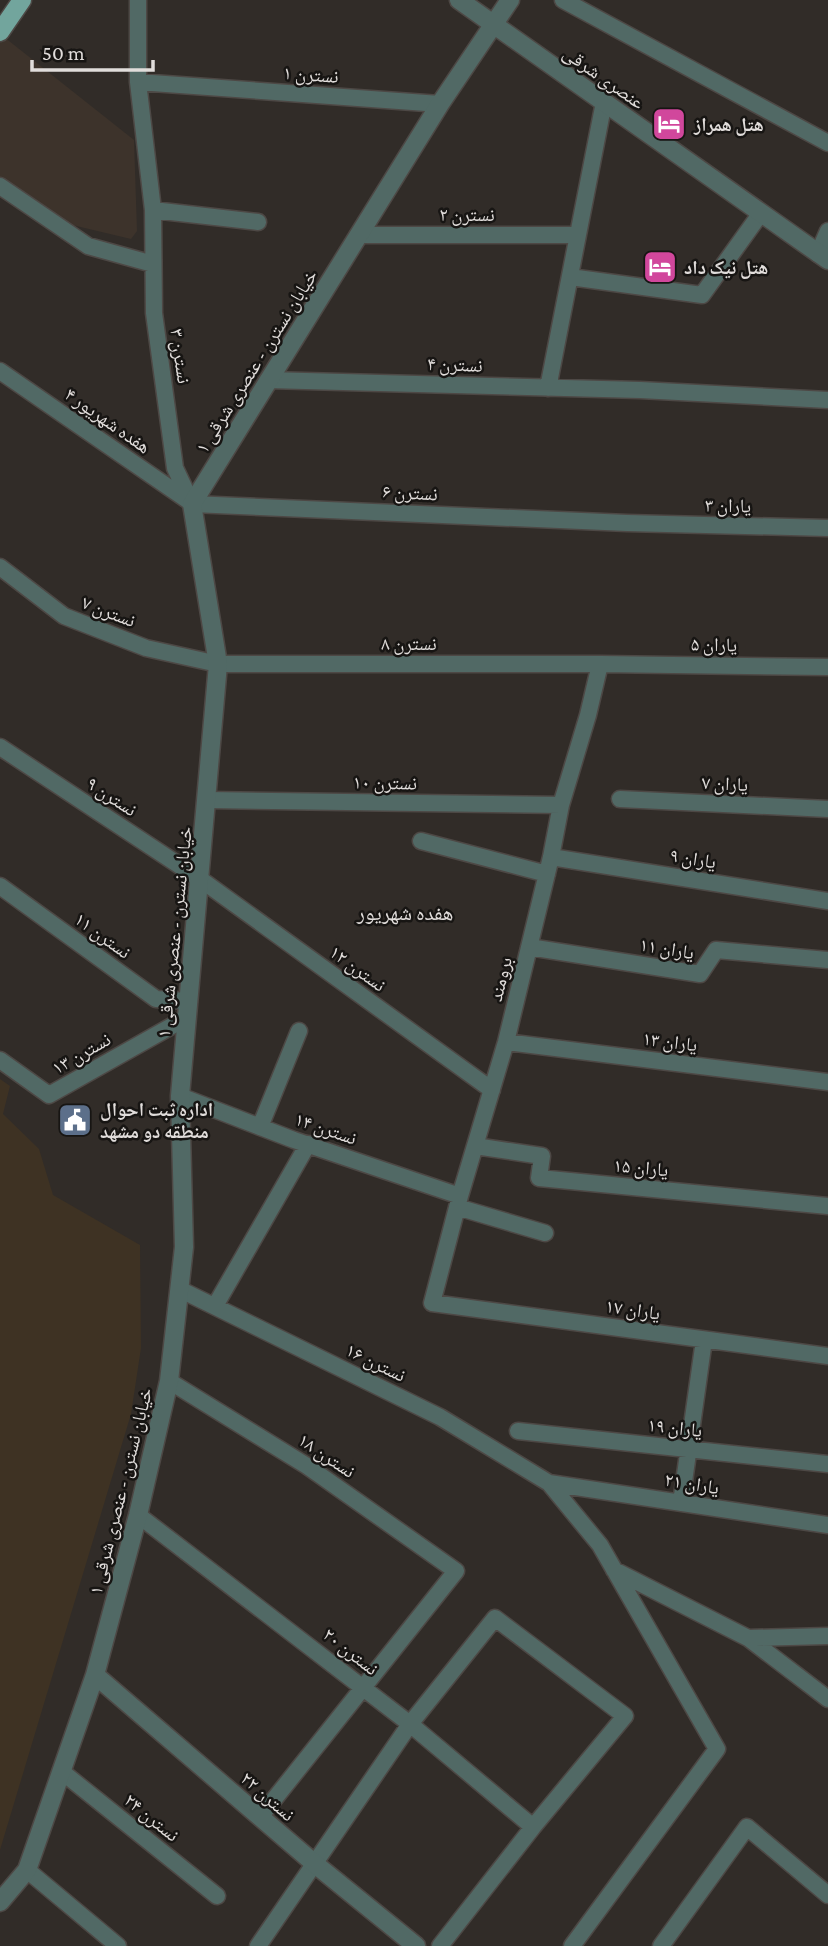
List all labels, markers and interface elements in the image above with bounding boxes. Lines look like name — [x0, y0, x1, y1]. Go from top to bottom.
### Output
scale bar — [32, 28, 152, 72]
text: 50 m — [42, 41, 85, 65]
street label: عنصری شرقی — [559, 42, 649, 114]
street label: نسترن ۱ — [282, 62, 339, 88]
hotel icon: هتل همراز — [650, 105, 688, 143]
place label: هتل همراز — [693, 114, 764, 136]
street label: نسترن ۲ — [439, 204, 495, 226]
hotel icon: هتل نیک داد — [641, 248, 679, 286]
place label: هتل نیک داد — [684, 257, 768, 279]
street label: خیابان نسترن - عنصری شرقی ۱ — [191, 266, 322, 457]
street label: نسترن ۳ — [165, 327, 195, 385]
street label: نسترن ۴ — [427, 353, 483, 377]
street label: هفده شهریور ۴ — [60, 383, 155, 458]
street label: نسترن ۶ — [382, 481, 438, 505]
street label: یاران ۳ — [705, 495, 751, 517]
street label: نسترن ۷ — [79, 592, 139, 632]
street label: نسترن ۸ — [381, 633, 437, 655]
street label: یاران ۵ — [691, 634, 737, 656]
street label: نسترن ۱۰ — [353, 771, 417, 795]
street label: نسترن ۹ — [82, 772, 141, 821]
street label: یاران ۷ — [701, 772, 749, 796]
street label: خیابان نسترن - عنصری شرقی ۱ — [153, 825, 197, 1039]
street label: یاران ۹ — [668, 844, 718, 873]
district label: هفده شهریور — [356, 901, 453, 925]
street label: نسترن ۱۱ — [70, 908, 135, 964]
street label: یاران ۱۱ — [638, 934, 696, 964]
street label: نسترن ۱۲ — [325, 941, 390, 997]
street label: برومند — [485, 955, 517, 1004]
street label: نسترن ۱۳ — [48, 1028, 115, 1079]
street label: یاران ۱۳ — [641, 1028, 699, 1056]
place label: اداره ثبت احوال منطقه دو مشهد — [100, 1099, 213, 1142]
public building icon: اداره ثبت احوال منطقه دو مشهد — [56, 1101, 94, 1139]
street label: نسترن ۱۴ — [292, 1108, 360, 1150]
street label: یاران ۱۵ — [613, 1155, 669, 1181]
street label: یاران ۱۷ — [604, 1295, 662, 1325]
street label: نسترن ۱۶ — [342, 1339, 409, 1387]
street label: خیابان نسترن - عنصری شرقی ۱ — [85, 1386, 157, 1597]
street label: یاران ۱۹ — [646, 1414, 703, 1442]
street label: نسترن ۱۸ — [294, 1429, 359, 1483]
street label: یاران ۲۱ — [663, 1469, 721, 1499]
street label: نسترن ۲۰ — [318, 1623, 382, 1680]
street label: نسترن ۲۲ — [236, 1767, 299, 1826]
street label: نسترن ۲۴ — [120, 1789, 183, 1846]

